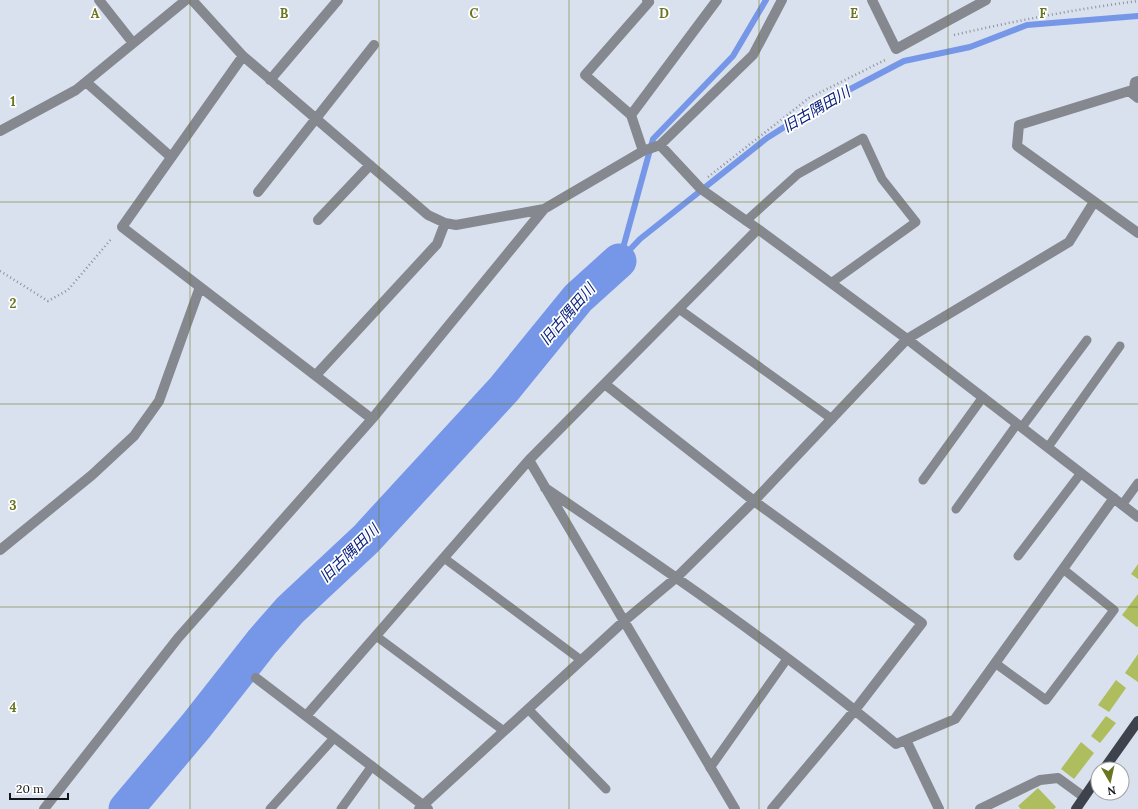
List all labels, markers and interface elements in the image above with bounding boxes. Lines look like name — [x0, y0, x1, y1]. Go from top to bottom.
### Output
text: A — [91, 5, 100, 22]
text: B — [280, 5, 289, 22]
text: C — [470, 5, 479, 22]
text: D — [659, 5, 669, 22]
text: E — [850, 5, 858, 22]
text: F — [1039, 5, 1047, 22]
water label: 旧古隅田川 — [779, 81, 855, 136]
text: 1 — [10, 93, 16, 110]
water label: 旧古隅田川 — [535, 278, 600, 349]
text: 2 — [10, 295, 17, 312]
text: 3 — [9, 497, 17, 514]
water label: 旧古隅田川 — [315, 519, 384, 586]
text: 4 — [9, 699, 17, 716]
north arrow — [1090, 761, 1130, 801]
scale bar — [10, 775, 68, 801]
text: 20 m — [16, 781, 44, 796]
text: N — [1106, 783, 1117, 799]

